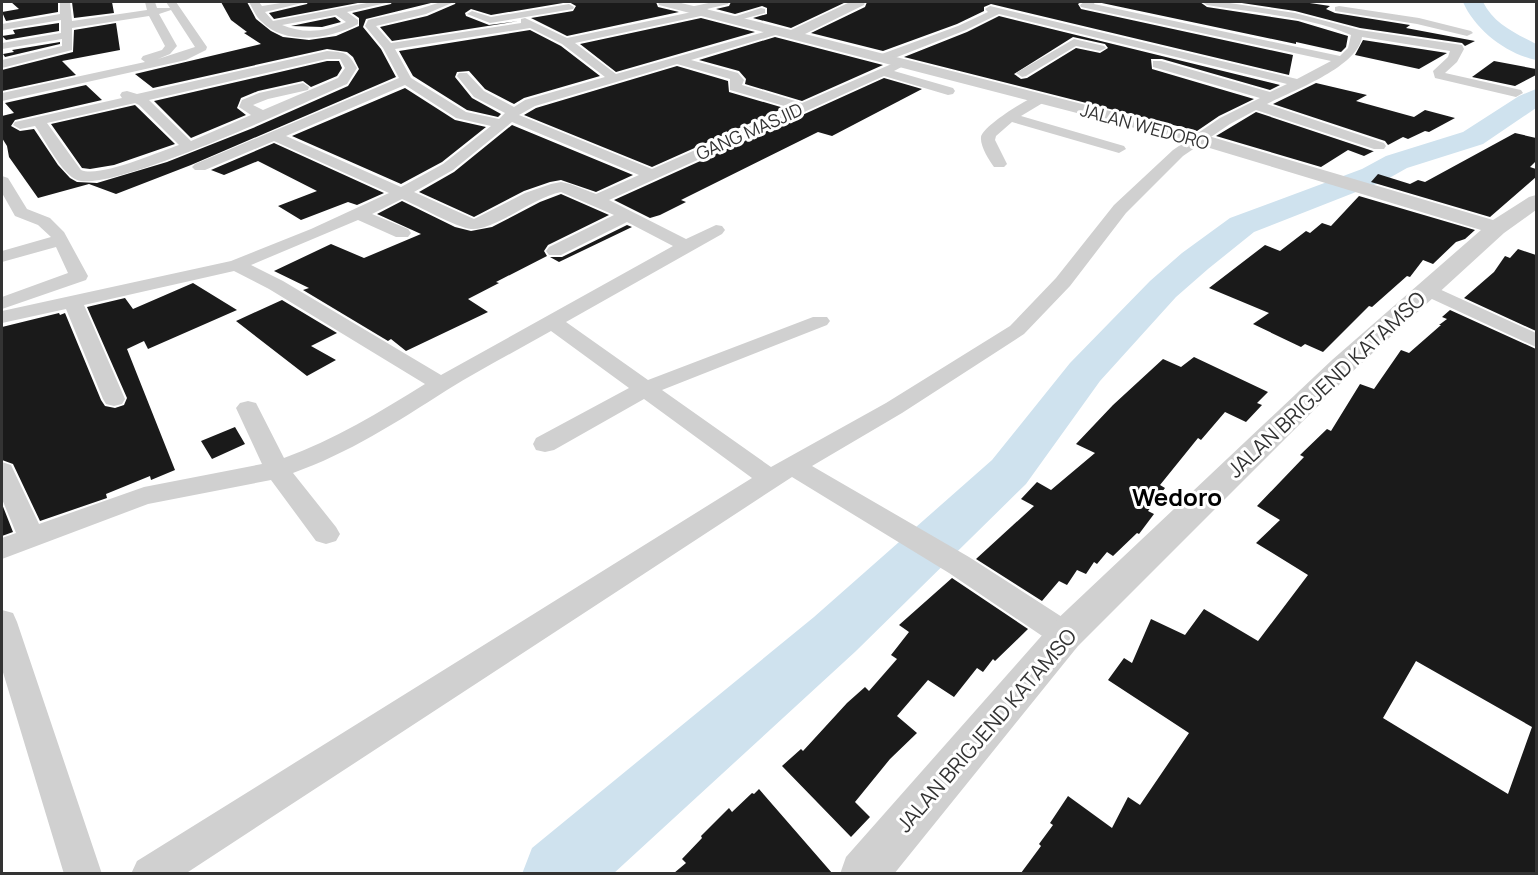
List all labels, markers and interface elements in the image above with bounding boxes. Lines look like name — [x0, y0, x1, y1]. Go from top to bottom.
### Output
street label: GANG MASJID — [692, 97, 806, 165]
street label: JALAN WEDORO — [1078, 97, 1212, 155]
street label: JALAN BRIGJEND KATAMSO — [1221, 285, 1431, 483]
district label: Wedoro — [1132, 480, 1222, 513]
street label: JALAN BRIGJEND KATAMSO — [890, 622, 1082, 838]

